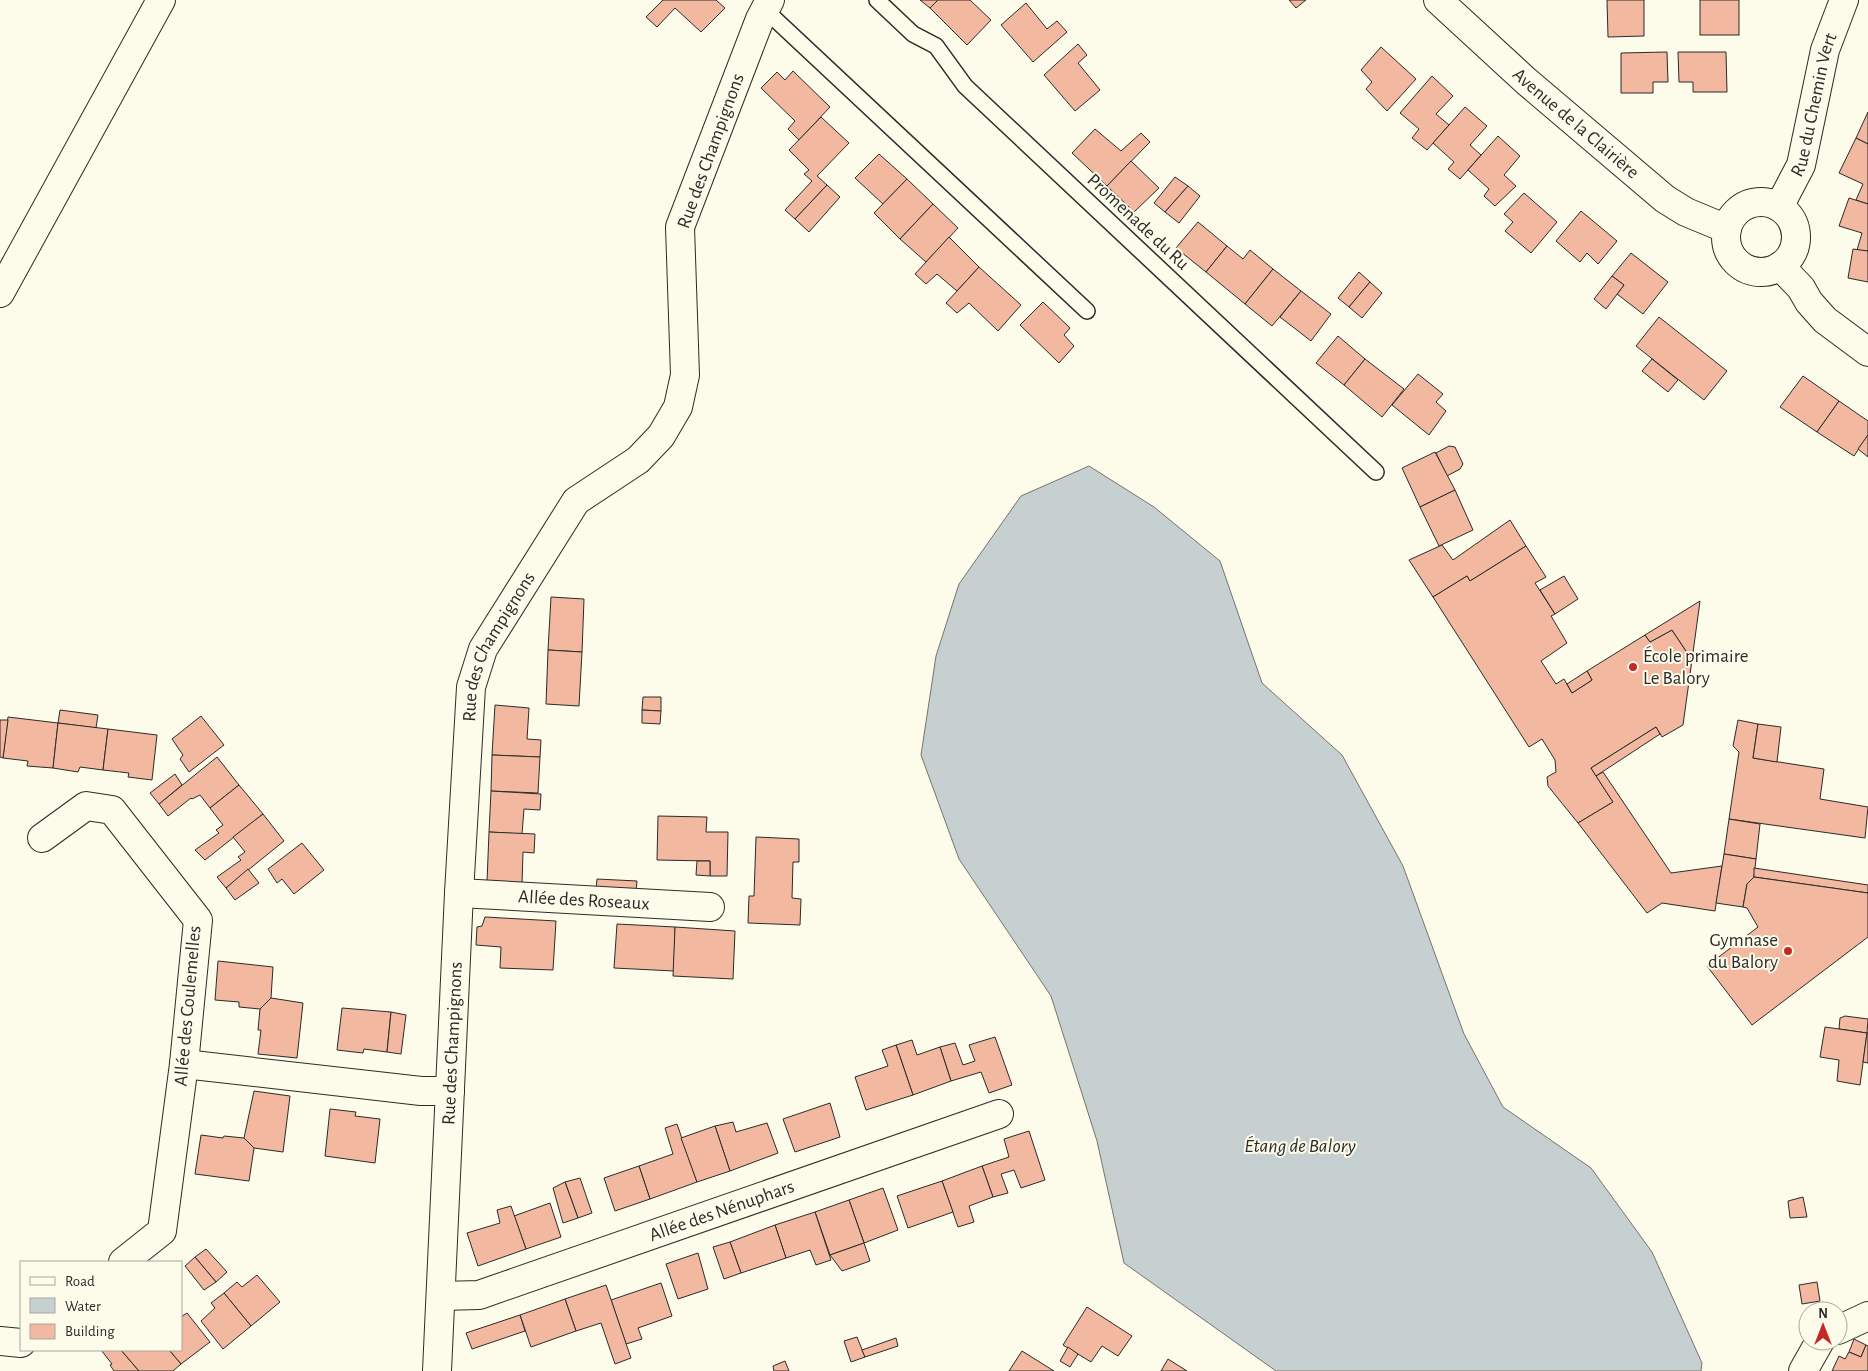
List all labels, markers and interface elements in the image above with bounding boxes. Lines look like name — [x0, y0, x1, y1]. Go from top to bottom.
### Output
street label: Rue du Chemin Vert — [1787, 30, 1840, 180]
street label: Avenue de la Clairière — [1509, 64, 1643, 182]
street label: Rue des Champignons — [674, 71, 748, 231]
street label: Promenade du Ru — [1083, 170, 1193, 274]
street label: Rue des Champignons — [460, 569, 538, 722]
place label: École primaire Le Balory — [1643, 645, 1749, 688]
marker: École primaire Le Balory — [1627, 661, 1639, 673]
street label: Allée des Roseaux — [518, 887, 650, 913]
street label: Allée des Coulemelles — [172, 925, 204, 1087]
place label: Gymnase du Balory — [1708, 931, 1778, 972]
marker: Gymnase du Balory — [1782, 945, 1794, 957]
street label: Rue des Champignons — [439, 961, 465, 1125]
water label: Étang de Balory — [1244, 1135, 1356, 1156]
street label: Allée des Nénuphars — [647, 1177, 797, 1244]
legend — [20, 1261, 182, 1351]
text: Road — [65, 1274, 95, 1289]
text: Water — [65, 1299, 101, 1314]
north arrow — [1798, 1301, 1848, 1351]
text: N — [1818, 1307, 1828, 1321]
text: Building — [65, 1324, 115, 1339]

